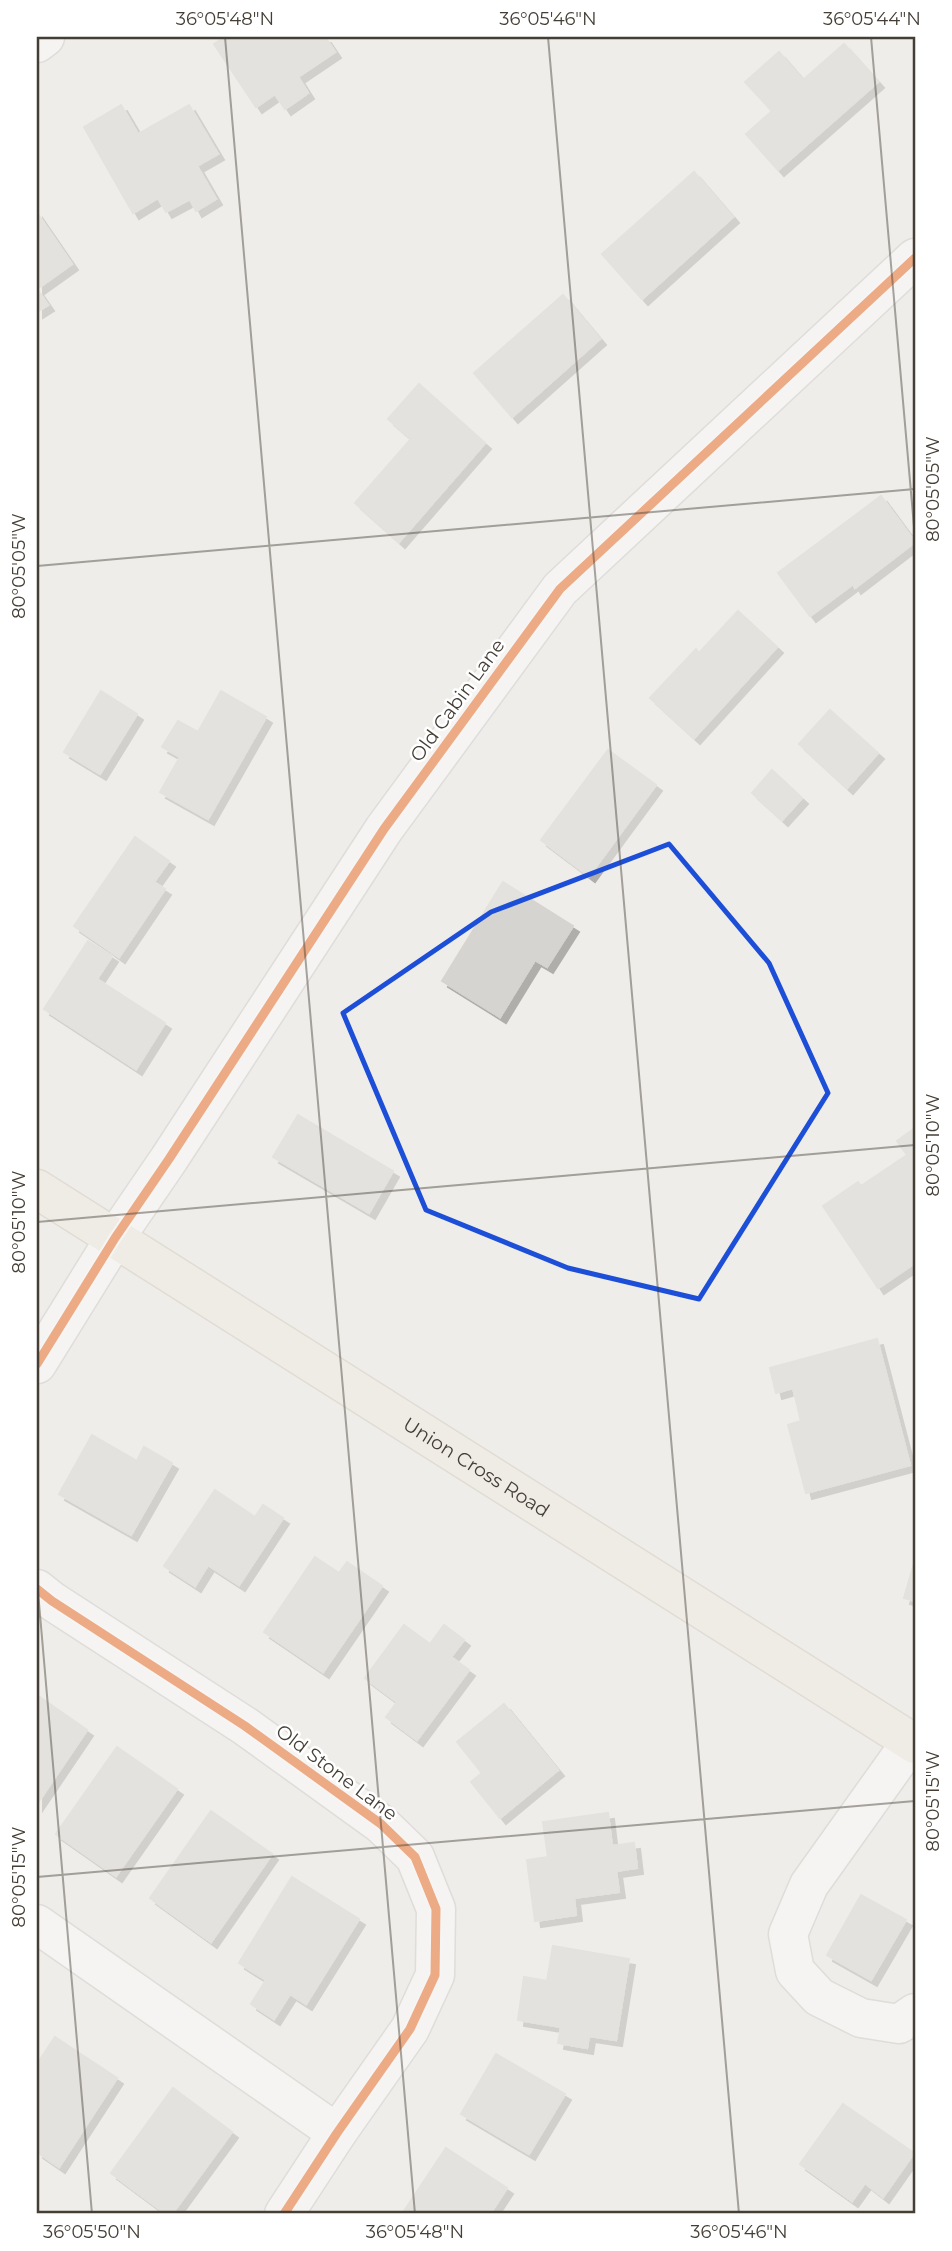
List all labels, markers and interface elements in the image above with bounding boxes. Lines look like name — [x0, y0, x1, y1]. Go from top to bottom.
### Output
text: 36°05'48"N — [176, 8, 274, 30]
text: 36°05'46"N — [499, 8, 597, 30]
text: 36°05'44"N — [823, 8, 921, 30]
text: 80°05'05"W — [922, 436, 944, 542]
text: 80°05'05"W — [8, 513, 30, 619]
street label: Old Cabin Lane — [405, 634, 510, 766]
text: 80°05'10"W — [922, 1094, 944, 1196]
text: 80°05'10"W — [8, 1171, 30, 1273]
street label: Union Cross Road — [399, 1412, 554, 1522]
street label: Old Stone Lane — [272, 1719, 402, 1825]
text: 80°05'15"W — [922, 1750, 944, 1852]
text: 80°05'15"W — [8, 1826, 30, 1928]
text: 36°05'50"N — [43, 2221, 141, 2243]
text: 36°05'48"N — [366, 2221, 464, 2243]
text: 36°05'46"N — [690, 2221, 788, 2243]

